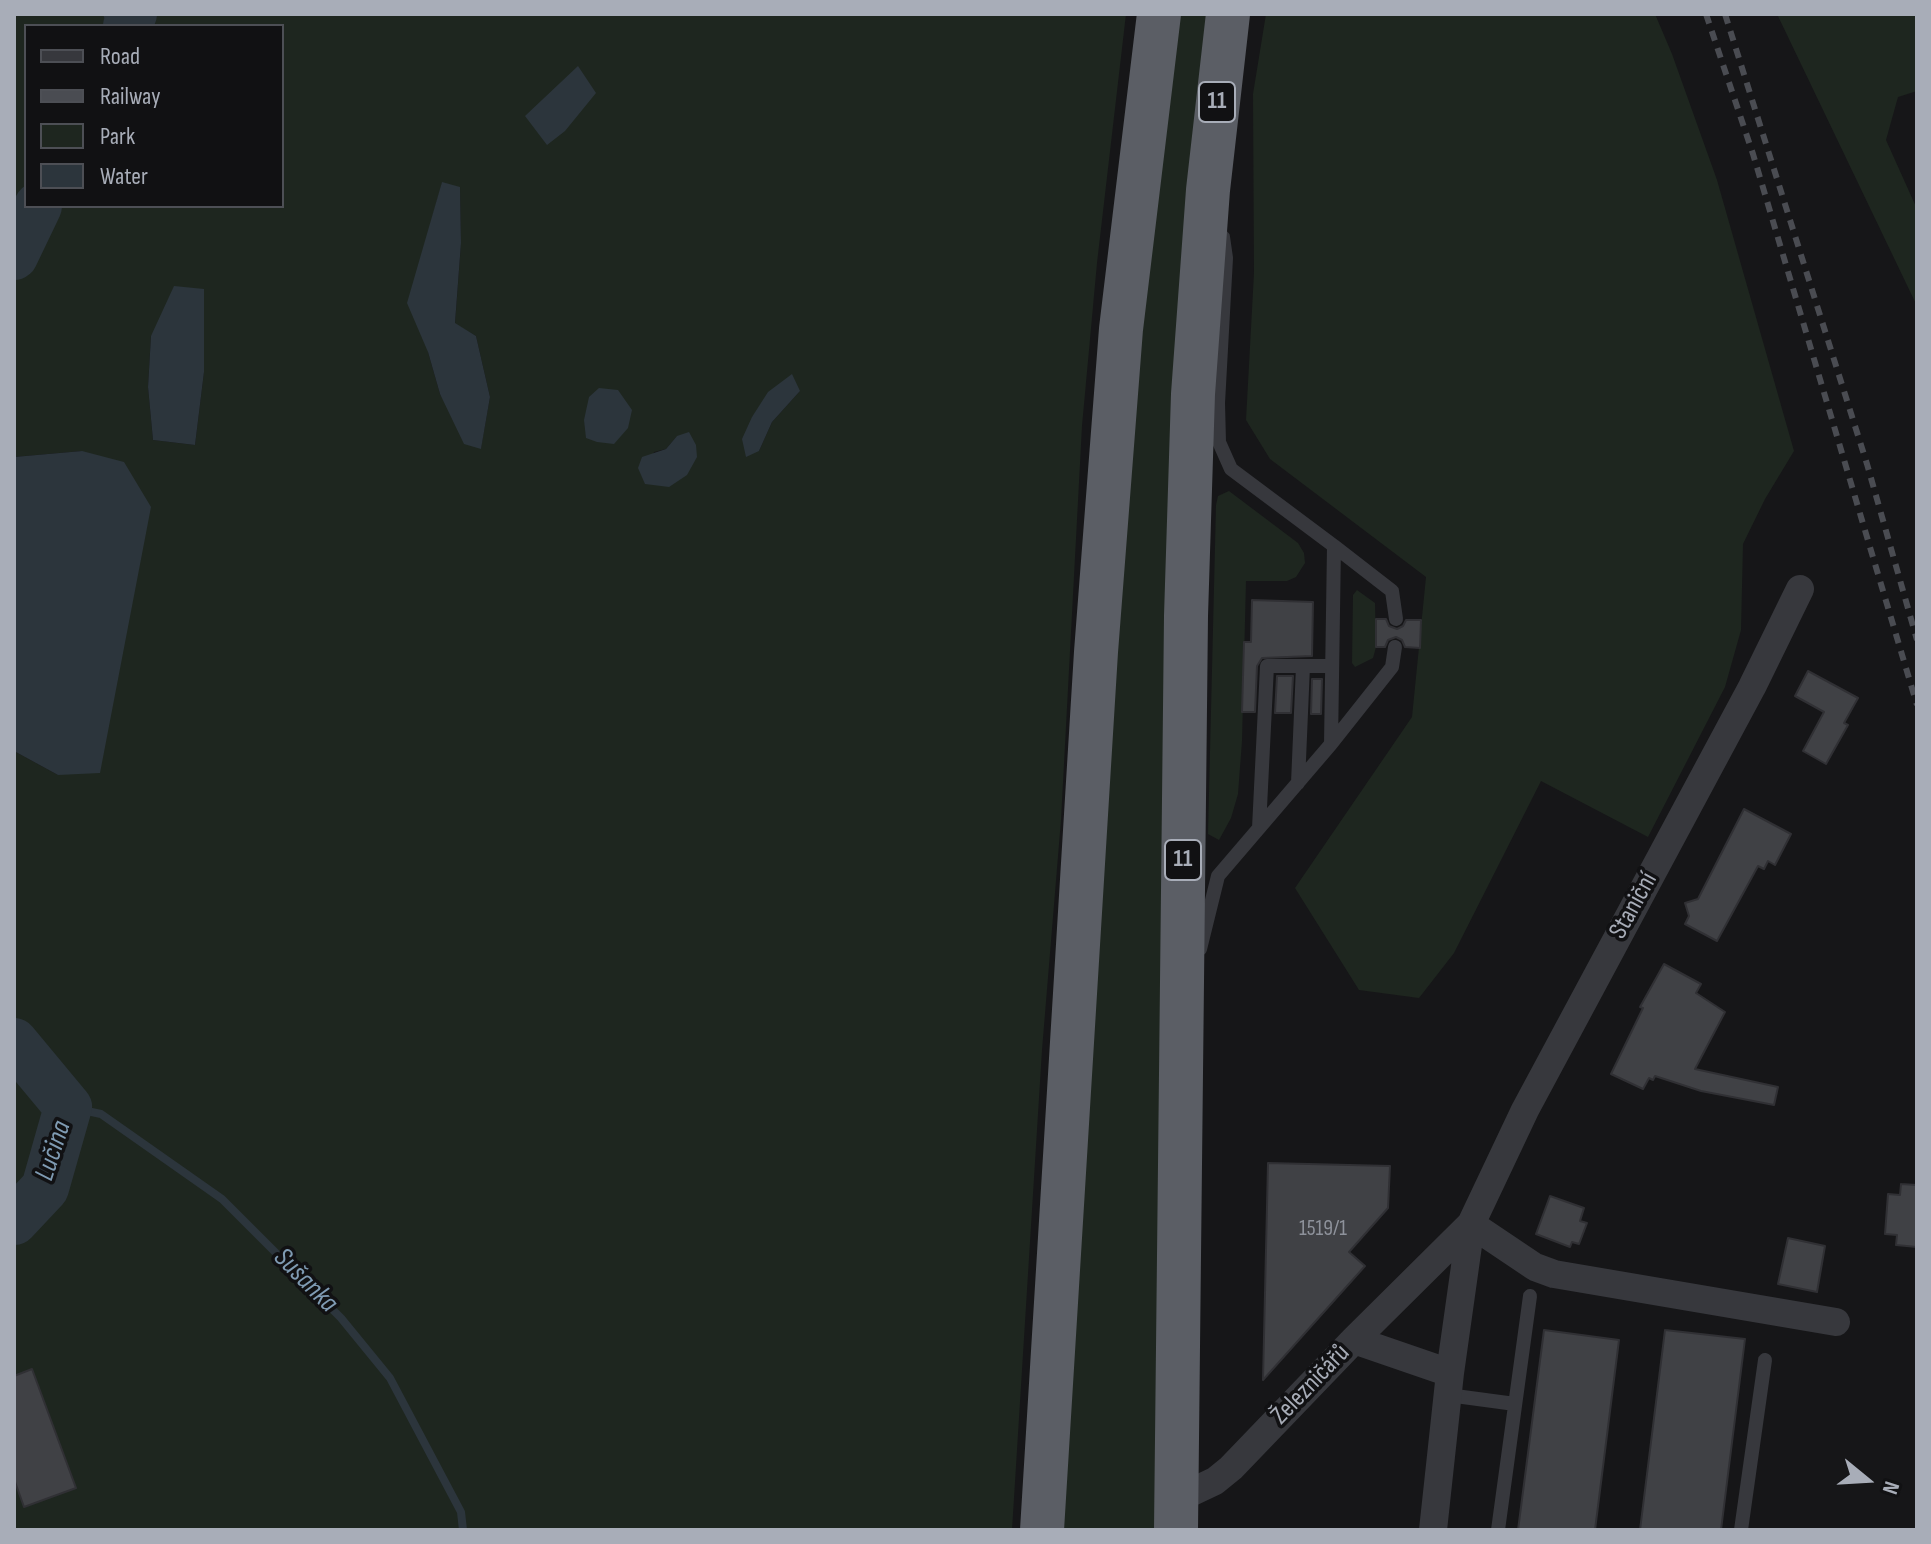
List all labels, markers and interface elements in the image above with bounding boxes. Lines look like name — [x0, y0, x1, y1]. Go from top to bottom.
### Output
legend — [24, 24, 284, 208]
text: Road — [100, 42, 140, 71]
text: Railway — [100, 82, 160, 111]
road number: 11 — [1199, 82, 1235, 122]
text: Park — [100, 122, 135, 151]
text: Water — [100, 162, 148, 191]
road number: 11 — [1165, 840, 1201, 880]
street label: Staniční — [1603, 867, 1665, 945]
water label: Lučina — [29, 1117, 79, 1185]
house number: 1519/1 — [1299, 1216, 1347, 1242]
water label: Sušanka — [266, 1242, 344, 1320]
street label: Železničářů — [1265, 1338, 1357, 1432]
north arrow — [1827, 1440, 1907, 1520]
text: N — [1876, 1478, 1905, 1497]

